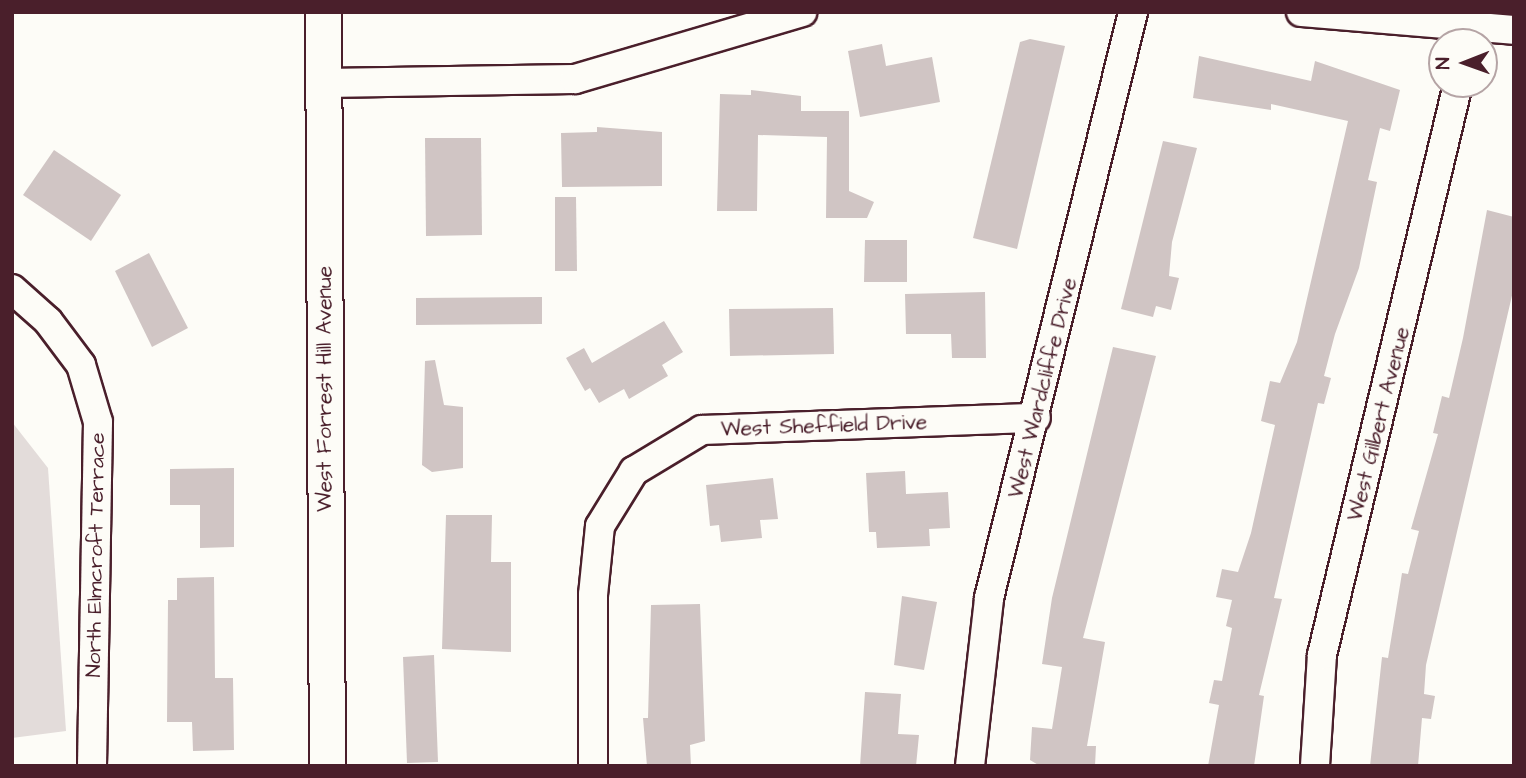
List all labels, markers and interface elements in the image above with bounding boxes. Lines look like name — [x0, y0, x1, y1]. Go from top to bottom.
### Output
north arrow — [1428, 28, 1498, 98]
text: N — [1430, 57, 1457, 70]
street label: West Forrest Hill Avenue — [312, 266, 338, 512]
street label: West Wardcliffe Drive — [1003, 275, 1083, 501]
street label: West Gilbert Avenue — [1343, 324, 1415, 524]
street label: West Sheffield Drive — [720, 410, 928, 442]
street label: North Elmcroft Terrace — [81, 432, 111, 678]

